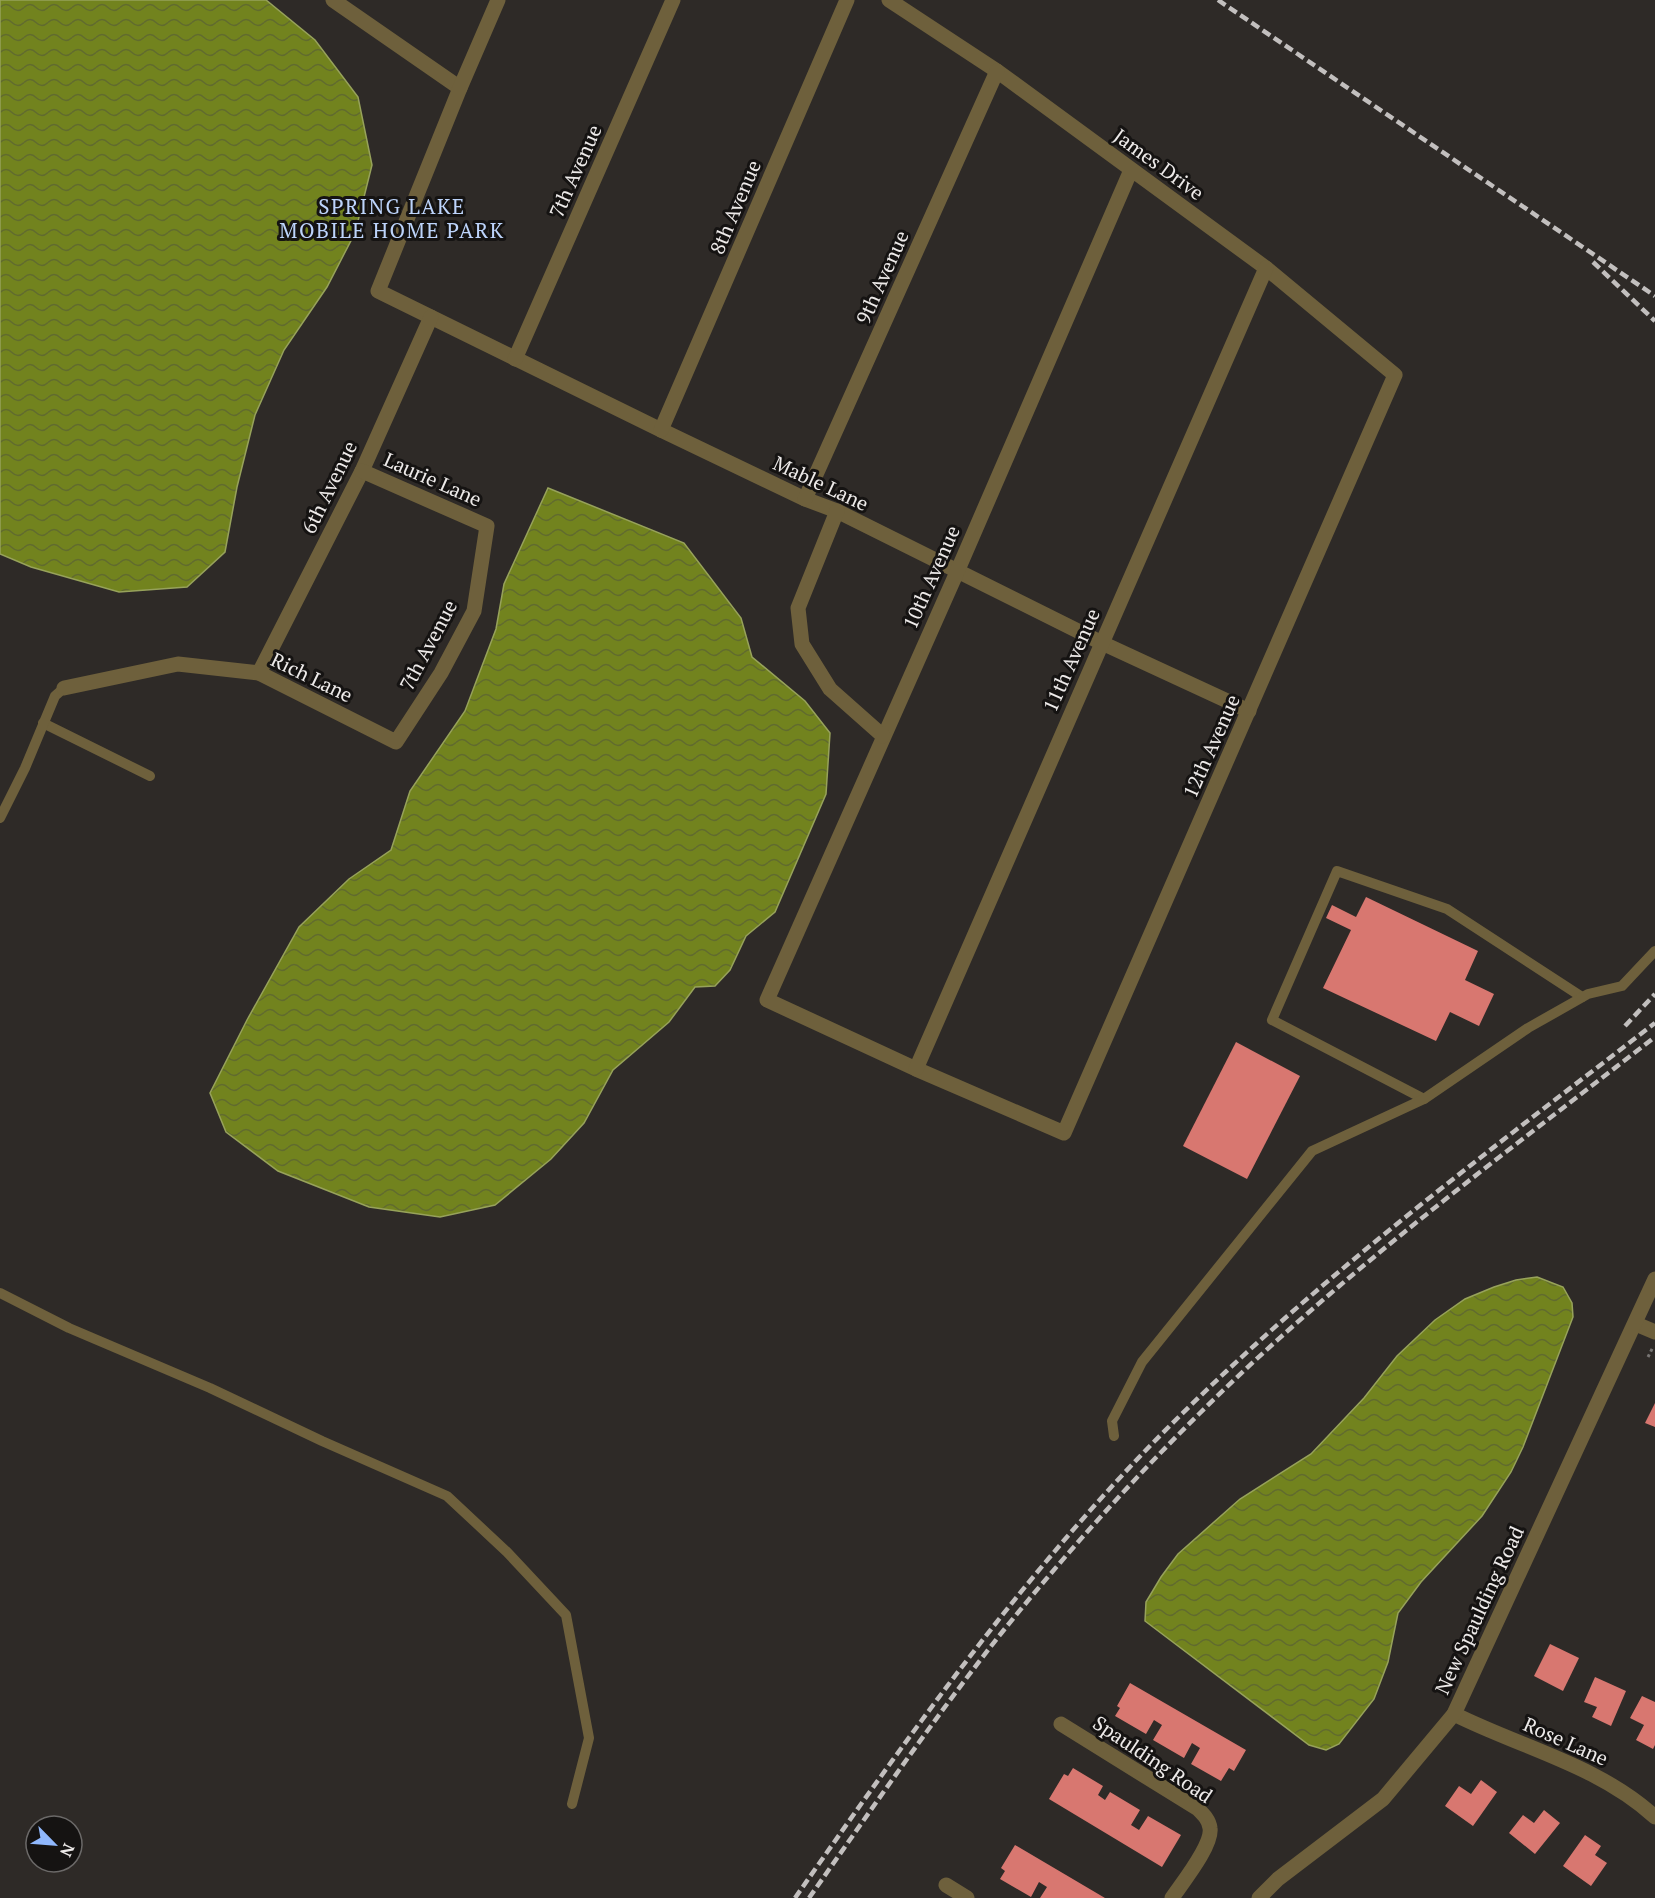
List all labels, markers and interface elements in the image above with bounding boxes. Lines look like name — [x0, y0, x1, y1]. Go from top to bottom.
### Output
street label: 7th Avenue — [543, 120, 607, 222]
street label: James Drive — [1108, 122, 1210, 206]
street label: 8th Avenue — [703, 156, 767, 258]
district label: SPRING LAKE MOBILE HOME PARK — [279, 192, 505, 244]
street label: 9th Avenue — [849, 226, 915, 328]
street label: 6th Avenue — [295, 436, 363, 538]
street label: Laurie Lane — [380, 445, 486, 513]
street label: Mable Lane — [769, 449, 873, 517]
street label: 10th Avenue — [896, 521, 966, 633]
street label: 7th Avenue — [393, 595, 463, 695]
street label: 11th Avenue — [1036, 604, 1106, 716]
street label: Rich Lane — [267, 646, 357, 708]
street label: 12th Avenue — [1176, 690, 1246, 802]
street label: New Spaulding Road — [1428, 1521, 1530, 1699]
street label: Spaulding Road — [1088, 1709, 1218, 1809]
street label: Rose Lane — [1519, 1710, 1613, 1772]
north arrow — [24, 1814, 84, 1874]
text: N — [55, 1840, 80, 1860]

